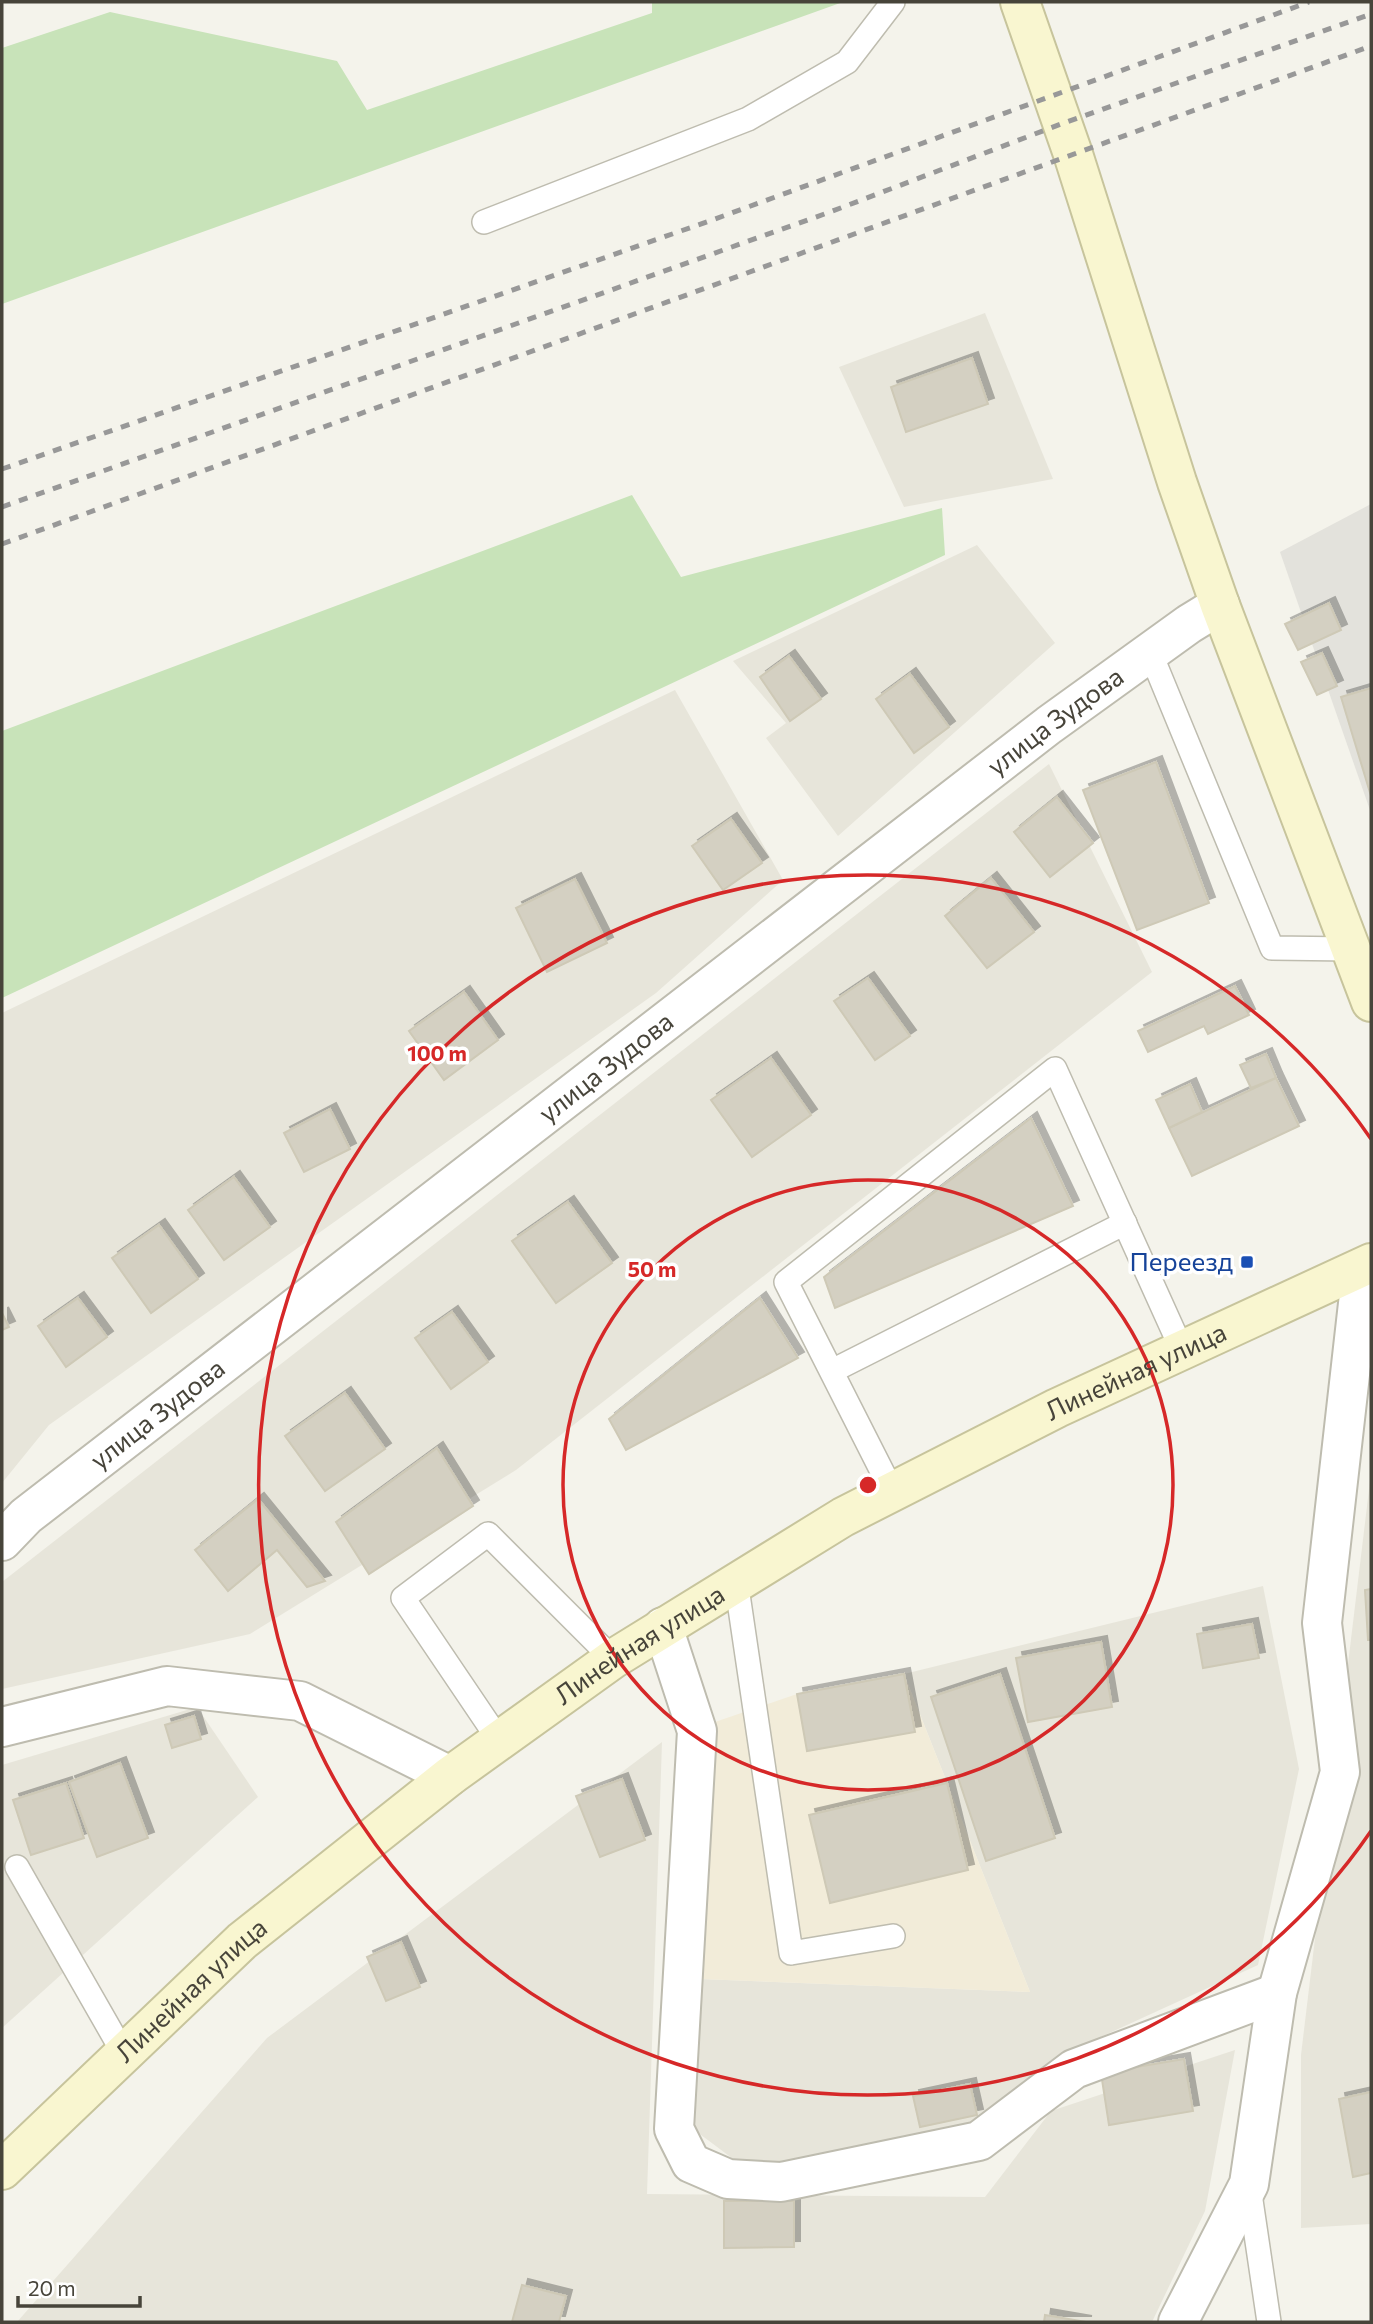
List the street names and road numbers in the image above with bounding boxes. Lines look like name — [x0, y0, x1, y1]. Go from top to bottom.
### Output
street label: улица Зудова — [980, 660, 1129, 781]
street label: улица Зудова — [532, 1005, 679, 1128]
street label: Линейная улица — [1039, 1315, 1231, 1426]
street label: улица Зудова — [83, 1351, 230, 1475]
street label: Линейная улица — [548, 1577, 729, 1710]
street label: Линейная улица — [108, 1911, 272, 2068]

